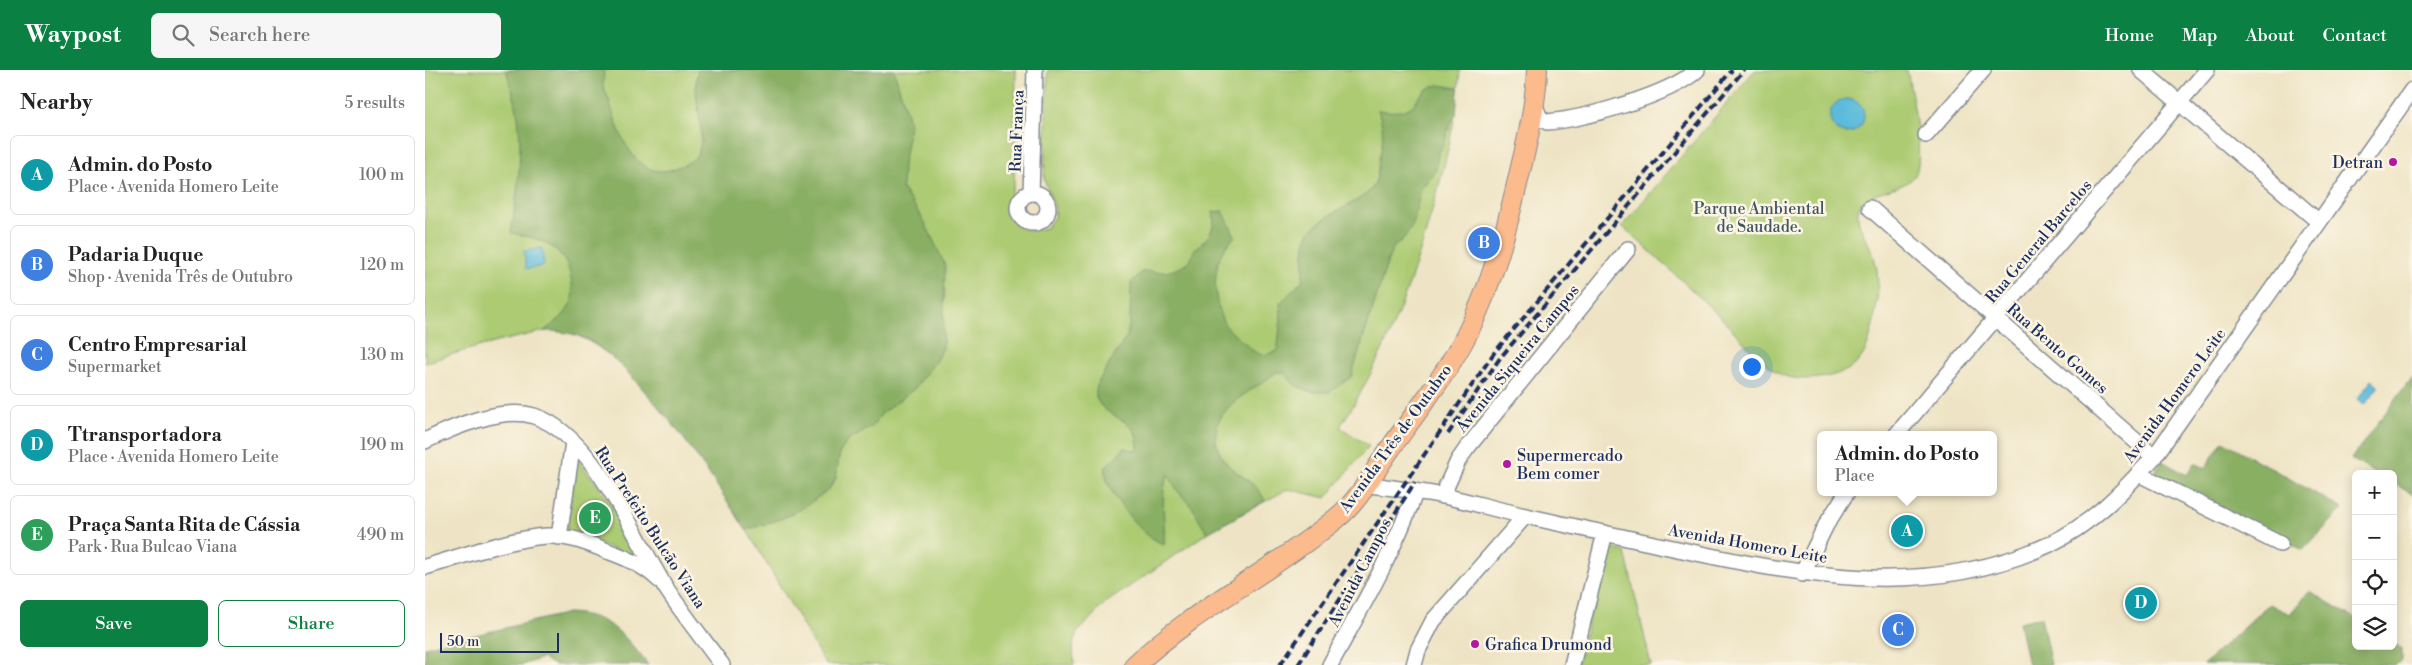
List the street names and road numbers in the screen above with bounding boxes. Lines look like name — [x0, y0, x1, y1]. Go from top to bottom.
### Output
street label: Rua França — [1006, 89, 1028, 173]
street label: Rua General Barcelos — [1981, 176, 2096, 307]
street label: Avenida Siqueira Campos — [1451, 281, 1584, 437]
street label: Rua Bento Gomes — [2002, 299, 2112, 398]
street label: Avenida Homero Leite — [2119, 324, 2230, 468]
street label: Avenida Três de Outubro — [1335, 360, 1456, 518]
street label: Rua Prefeito Bulcão Viana — [590, 443, 710, 613]
street label: Avenida Campos — [1323, 515, 1396, 631]
street label: Avenida Homero Leite — [1666, 520, 1829, 568]

